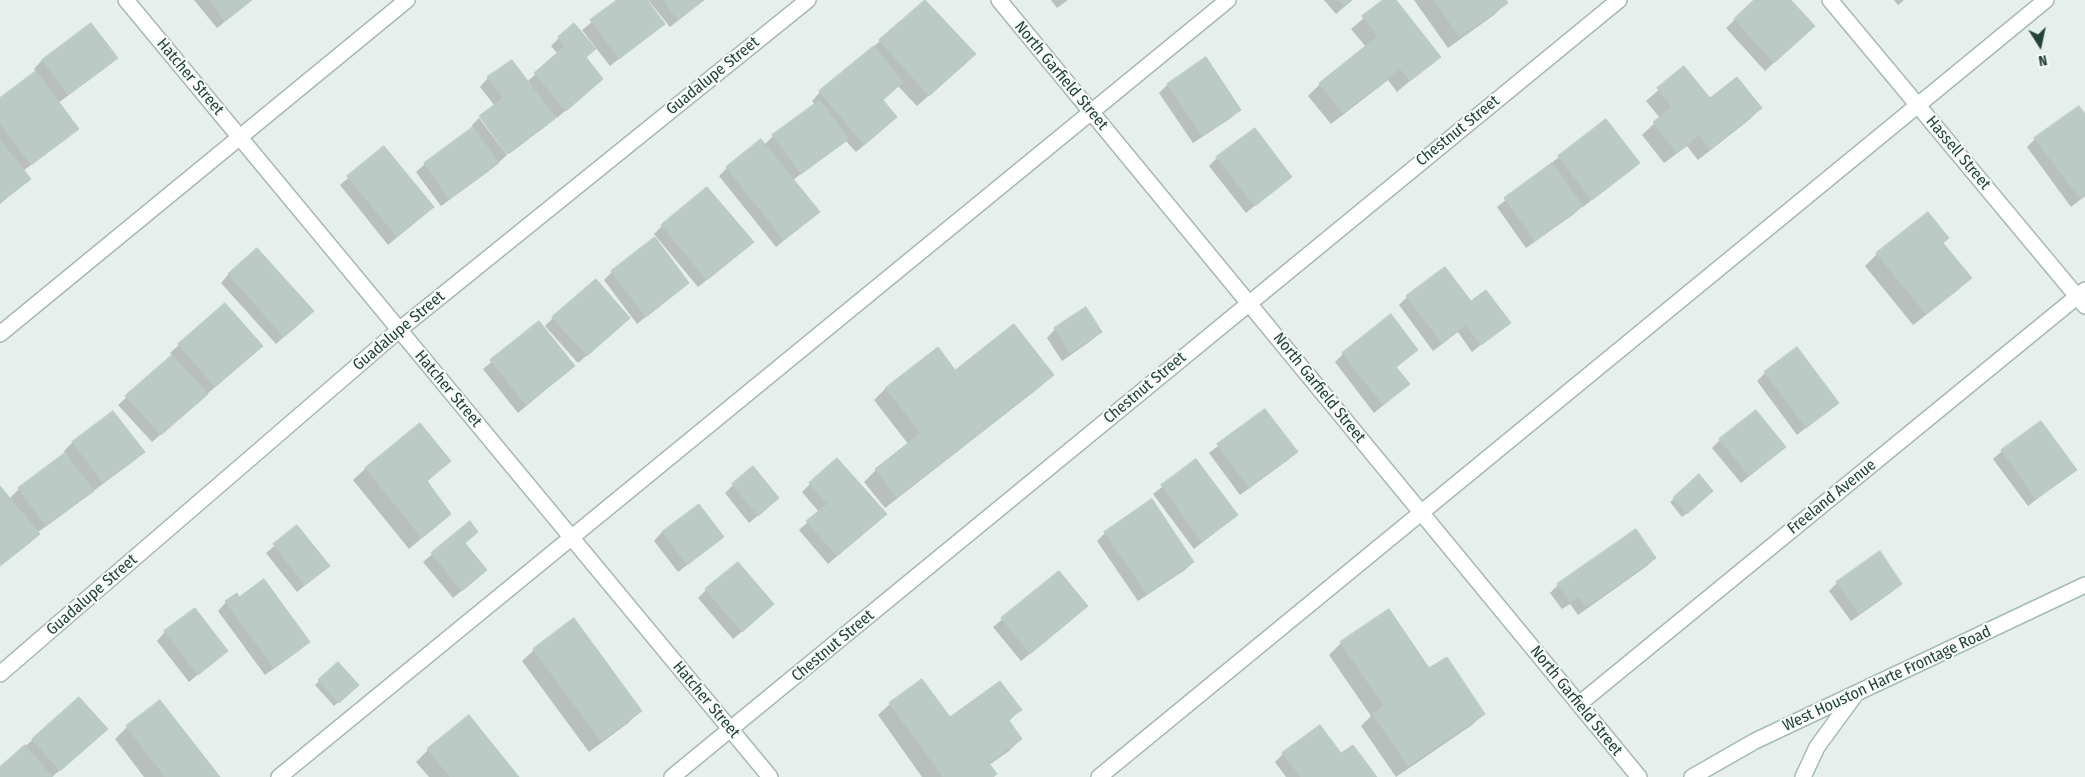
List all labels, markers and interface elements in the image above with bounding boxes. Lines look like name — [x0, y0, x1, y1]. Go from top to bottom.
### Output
street label: North Garfield Street — [1010, 18, 1112, 134]
north arrow — [2015, 20, 2065, 70]
street label: Guadalupe Street — [663, 33, 763, 119]
street label: Hatcher Street — [152, 35, 228, 119]
text: N — [2037, 51, 2048, 69]
street label: Chestnut Street — [1413, 92, 1503, 170]
street label: Hassell Street — [1922, 112, 1994, 194]
street label: Guadalupe Street — [349, 287, 449, 375]
street label: North Garfield Street — [1269, 329, 1369, 447]
street label: Hatcher Street — [410, 347, 486, 431]
street label: Chestnut Street — [1100, 348, 1190, 428]
street label: Freeland Avenue — [1784, 455, 1880, 539]
street label: Guadalupe Street — [43, 550, 141, 640]
street label: Chestnut Street — [788, 606, 878, 686]
street label: West Houston Harte Frontage Road — [1780, 622, 1994, 736]
street label: North Garfield Street — [1526, 642, 1626, 760]
street label: Hatcher Street — [668, 658, 744, 742]

